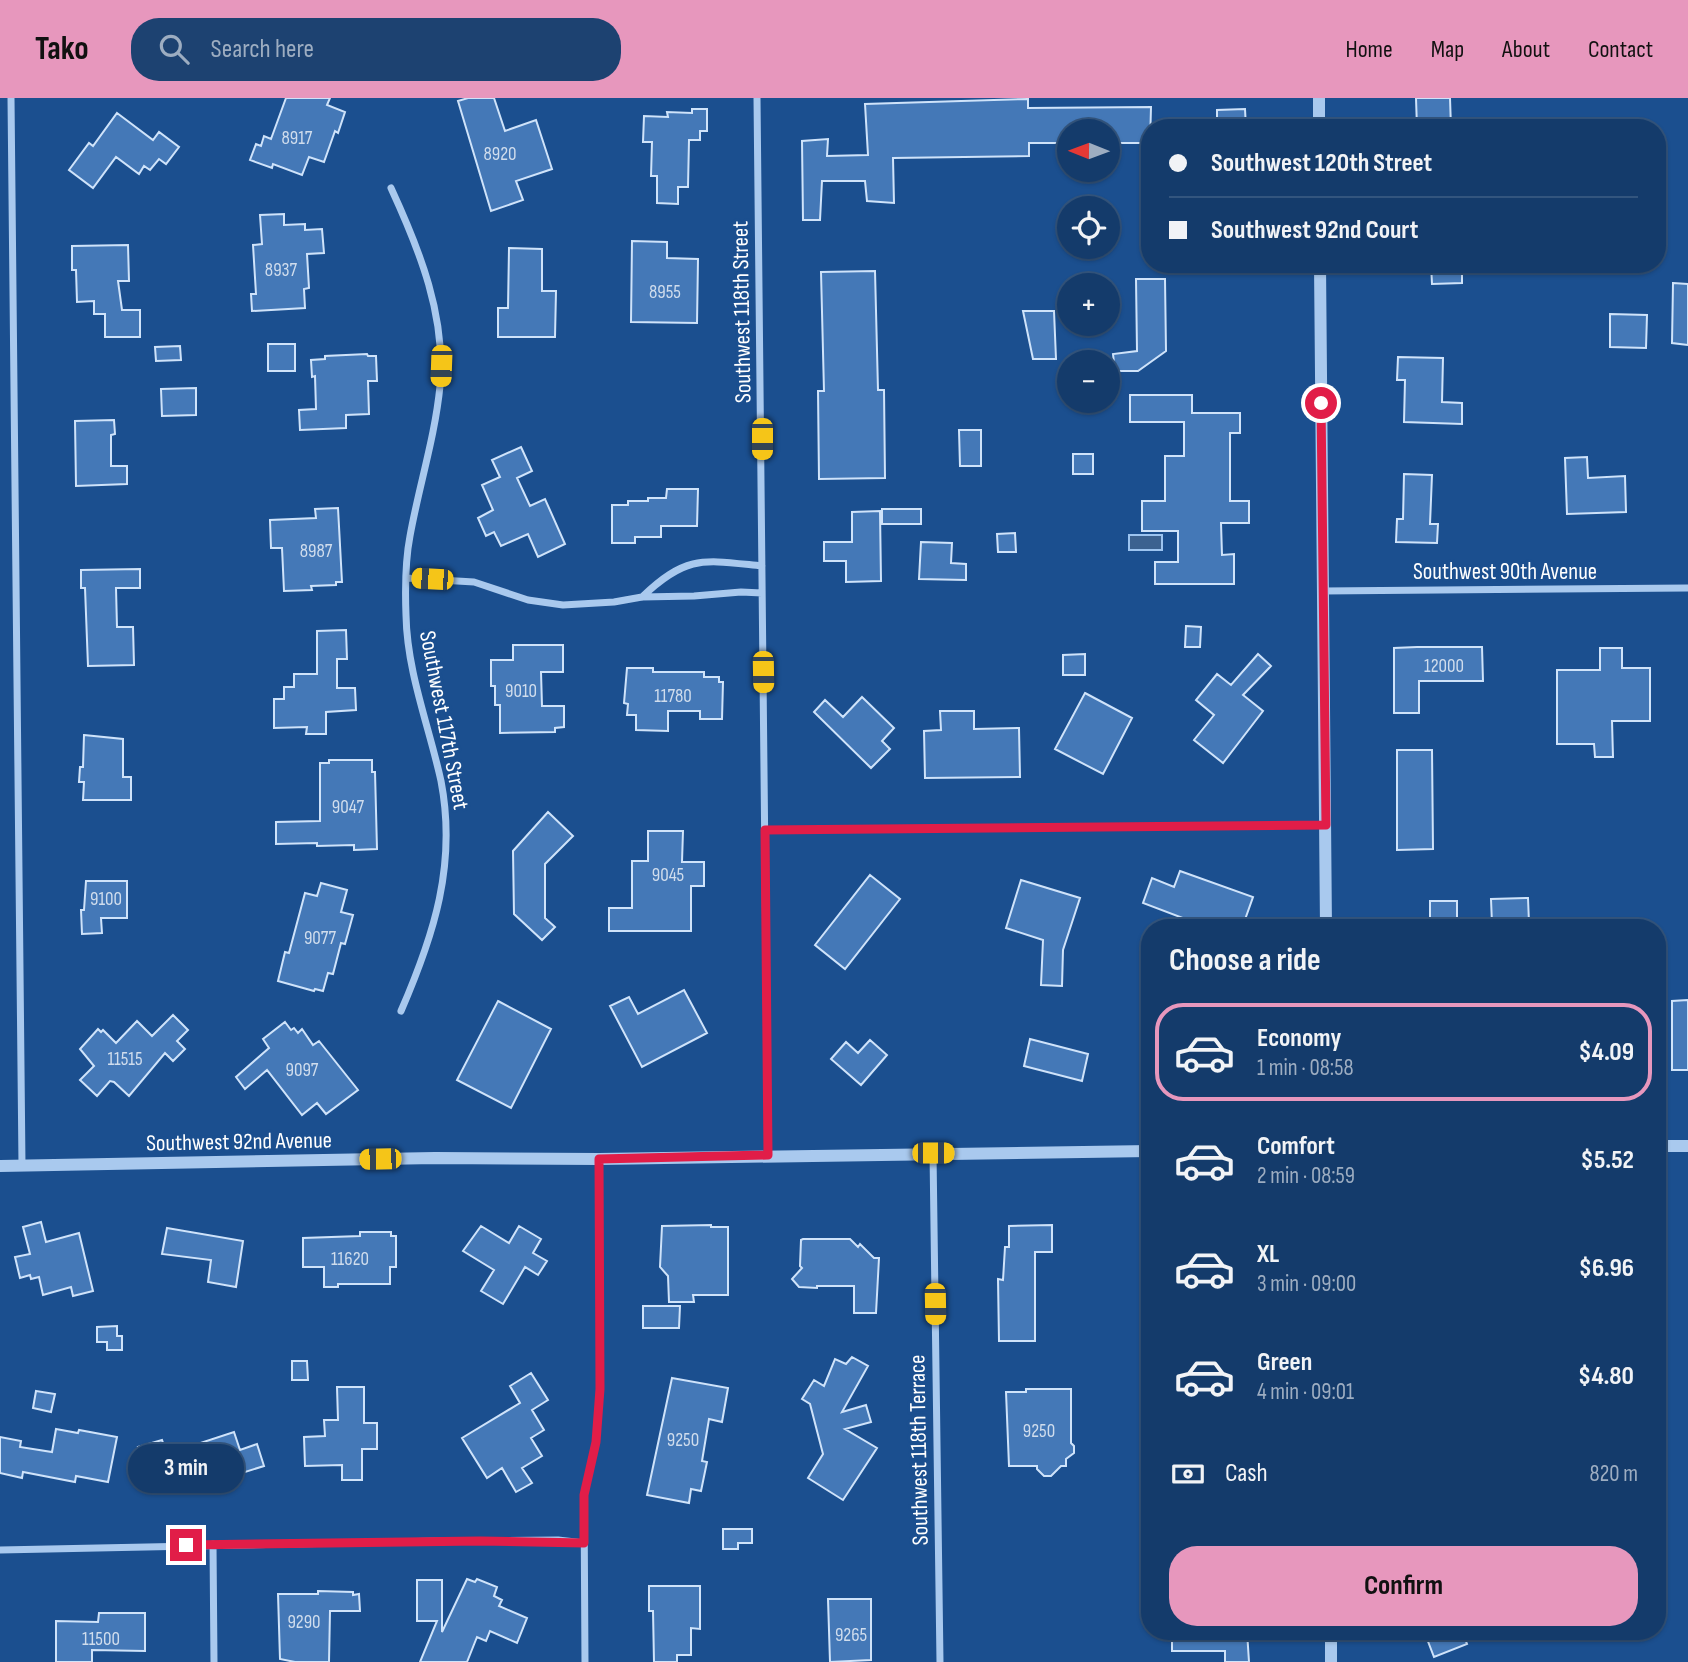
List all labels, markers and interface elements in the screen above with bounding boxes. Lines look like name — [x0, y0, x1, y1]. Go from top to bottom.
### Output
search box — [131, 18, 621, 81]
text: Tako — [35, 29, 89, 69]
icon: search — [155, 30, 193, 68]
text: Search here — [211, 34, 314, 65]
text: Home — [1345, 35, 1393, 64]
text: Map — [1431, 35, 1464, 64]
text: About — [1502, 35, 1550, 64]
text: Contact — [1588, 35, 1653, 64]
north arrow — [1057, 119, 1120, 182]
map controls — [1057, 119, 1120, 413]
house number: 8917 — [282, 127, 313, 150]
house number: 8920 — [483, 143, 517, 166]
text: Southwest 120th Street — [1211, 148, 1432, 179]
button: locate — [1057, 196, 1120, 259]
text: Southwest 92nd Court — [1211, 215, 1418, 246]
street label: Southwest 118th Street — [726, 221, 758, 403]
house number: 8937 — [265, 259, 298, 282]
button: + — [1057, 273, 1120, 336]
house number: 8955 — [649, 281, 681, 304]
car — [430, 345, 453, 387]
button: − — [1057, 350, 1120, 413]
route start — [1305, 387, 1337, 419]
car — [752, 418, 773, 460]
house number: 8987 — [300, 540, 333, 563]
street label: Southwest 90th Avenue — [1413, 558, 1597, 586]
car — [411, 567, 454, 591]
street label: Southwest 117th Street — [413, 629, 475, 812]
car — [753, 651, 774, 693]
house number: 12000 — [1424, 655, 1464, 678]
house number: 9010 — [505, 680, 537, 703]
house number: 11780 — [654, 685, 692, 708]
house number: 9047 — [332, 796, 365, 819]
house number: 9045 — [652, 864, 684, 887]
house number: 9100 — [90, 888, 122, 911]
house number: 9077 — [304, 927, 336, 950]
text: Choose a ride — [1169, 941, 1321, 980]
icon: car — [1173, 1021, 1236, 1084]
text: Economy — [1257, 1023, 1341, 1054]
text: $4.09 — [1579, 1037, 1634, 1068]
house number: 11515 — [107, 1048, 143, 1071]
text: 1 min · 08:58 — [1257, 1054, 1354, 1082]
house number: 9097 — [286, 1059, 319, 1082]
street label: Southwest 92nd Avenue — [146, 1126, 332, 1158]
icon: car — [1173, 1129, 1236, 1192]
text: Comfort — [1257, 1131, 1335, 1162]
car — [913, 1143, 955, 1164]
text: $5.52 — [1581, 1145, 1634, 1176]
car — [359, 1148, 402, 1170]
text: 2 min · 08:59 — [1257, 1162, 1355, 1190]
icon: car — [1173, 1237, 1236, 1300]
text: XL — [1257, 1239, 1279, 1270]
house number: 11620 — [331, 1248, 369, 1271]
text: $6.96 — [1579, 1253, 1634, 1284]
text: 3 min · 09:00 — [1257, 1270, 1356, 1298]
car — [925, 1283, 946, 1325]
icon: car — [1173, 1345, 1236, 1408]
text: Green — [1257, 1347, 1312, 1378]
street label: Southwest 118th Terrace — [903, 1354, 935, 1546]
text: $4.80 — [1578, 1361, 1634, 1392]
text: 4 min · 09:01 — [1257, 1378, 1354, 1406]
house number: 9250 — [1023, 1420, 1055, 1443]
house number: 9250 — [667, 1429, 699, 1452]
callout: 3 min — [128, 1444, 244, 1492]
text: 3 min — [164, 1454, 208, 1482]
icon: cash — [1169, 1455, 1207, 1493]
text: Cash — [1225, 1458, 1268, 1489]
text: 820 m — [1589, 1460, 1638, 1488]
route end — [170, 1529, 202, 1561]
button: Confirm — [1169, 1546, 1638, 1626]
house number: 9290 — [287, 1611, 321, 1634]
house number: 9265 — [835, 1624, 867, 1647]
house number: 11500 — [82, 1628, 120, 1651]

